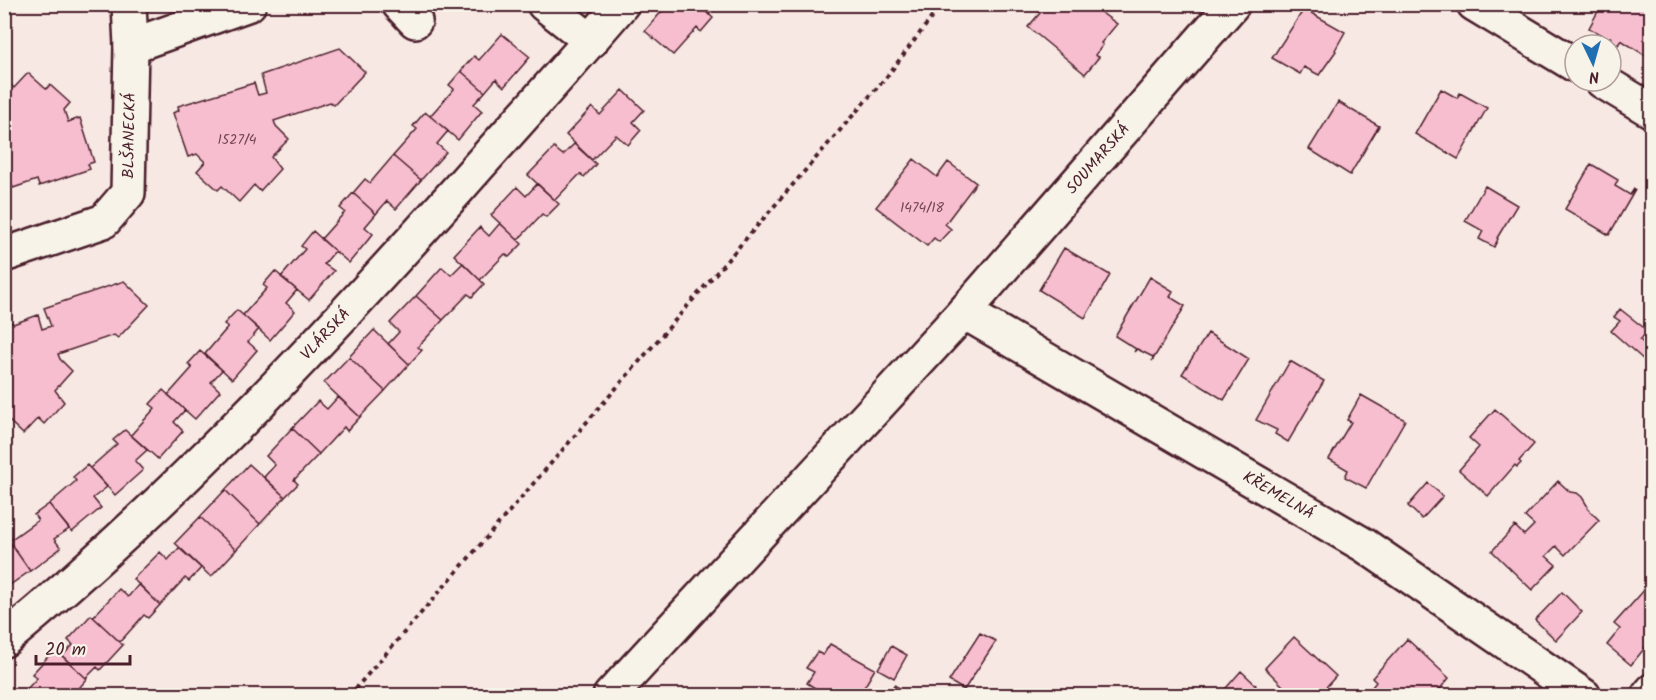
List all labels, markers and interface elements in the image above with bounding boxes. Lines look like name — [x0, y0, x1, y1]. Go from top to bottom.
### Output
north arrow — [1563, 33, 1623, 93]
text: N — [1588, 64, 1600, 89]
street label: BLŠANECKÁ — [116, 92, 143, 179]
street label: SOUMARSKÁ — [1060, 117, 1136, 200]
house number: 1527/4 — [217, 129, 257, 151]
house number: 1474/18 — [900, 197, 945, 219]
street label: VLÁRSKÁ — [294, 302, 357, 366]
street label: KŘEMELNÁ — [1238, 464, 1319, 526]
scale bar — [36, 628, 130, 666]
text: 20 m — [45, 636, 86, 665]

